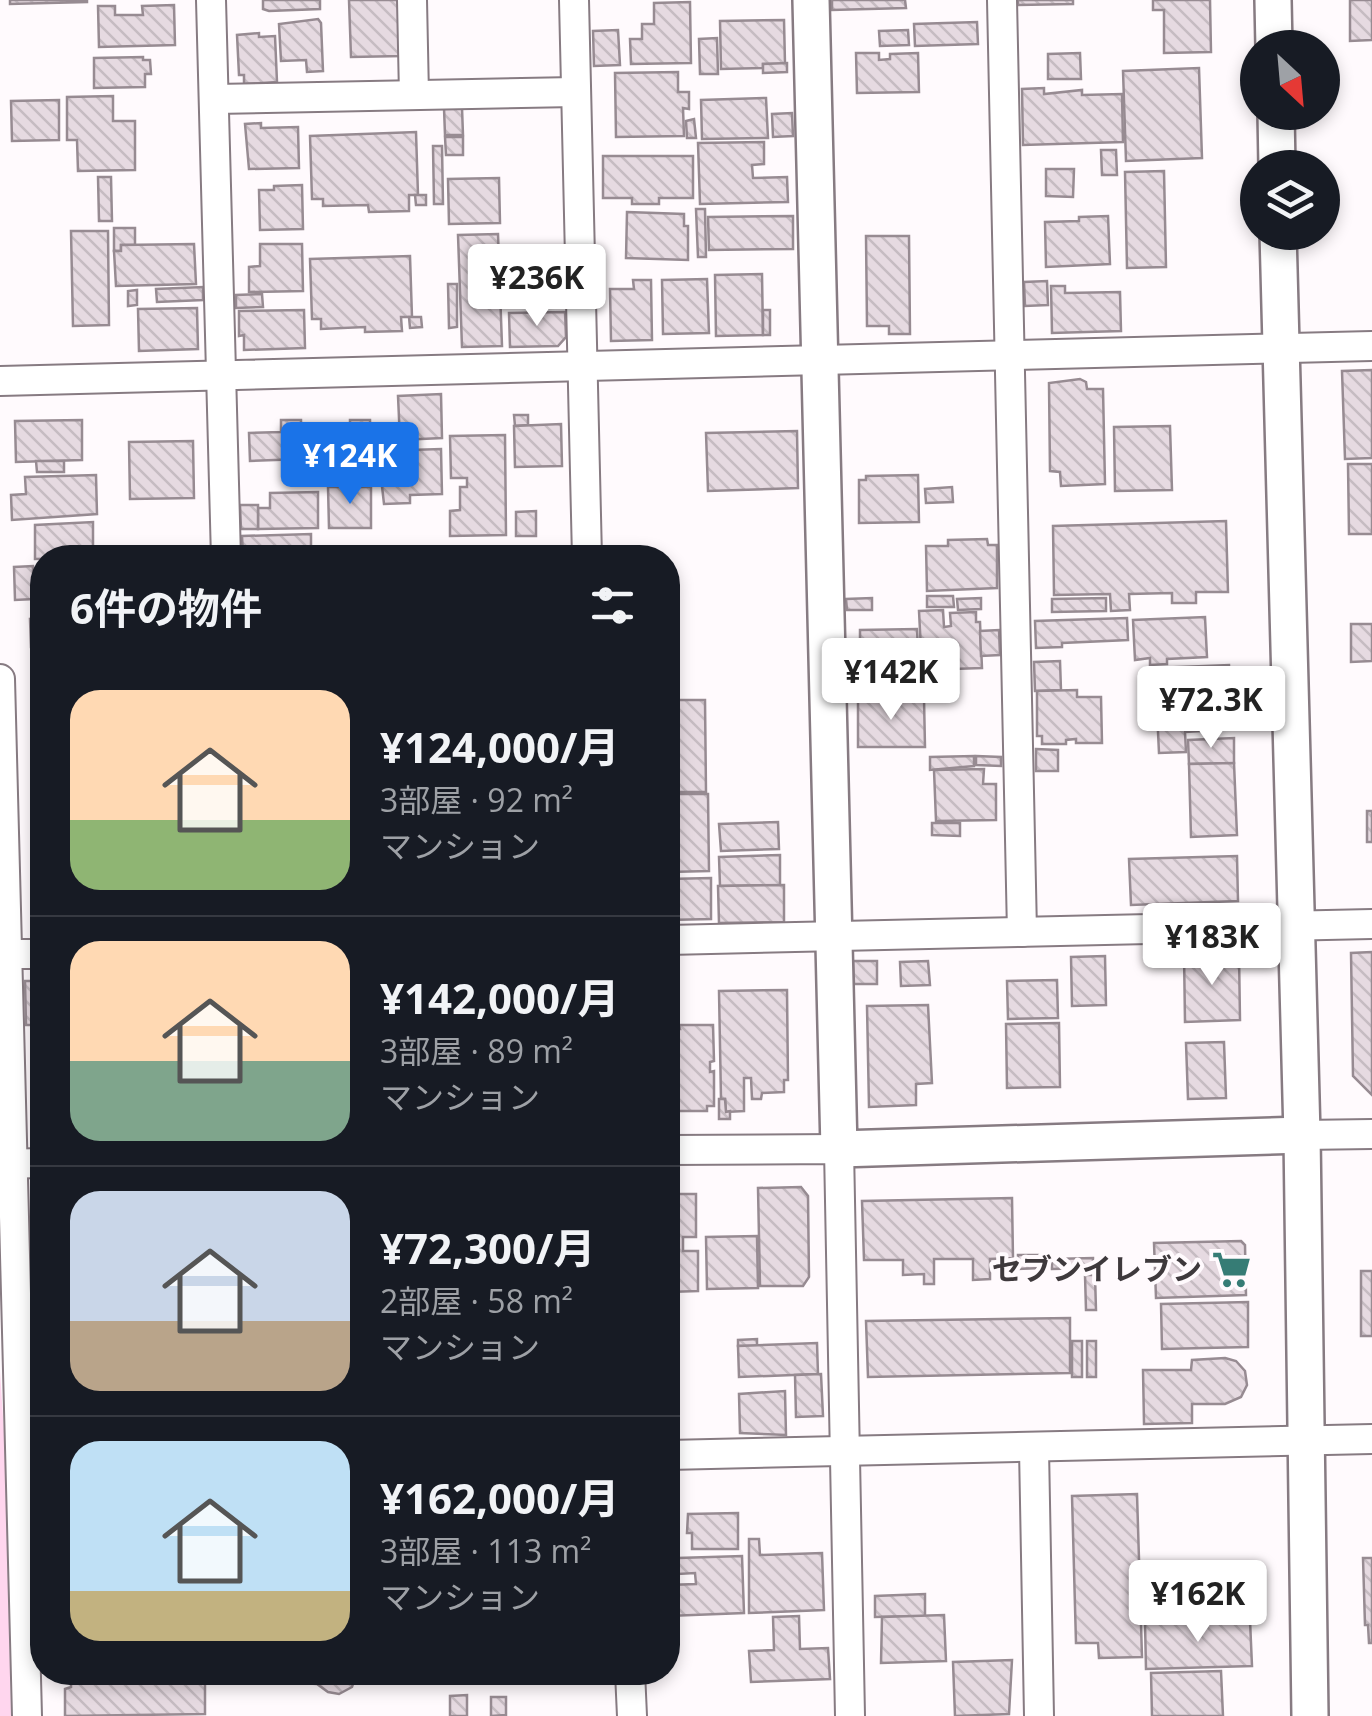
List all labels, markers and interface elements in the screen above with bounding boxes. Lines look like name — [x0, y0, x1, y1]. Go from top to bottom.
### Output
north arrow — [1240, 30, 1340, 130]
map controls — [1240, 30, 1340, 250]
button: layers — [1240, 150, 1340, 250]
pin: ¥236K — [467, 244, 607, 329]
text: ¥236K — [490, 255, 584, 298]
pin: ¥124K — [280, 422, 420, 507]
text: ¥124K — [303, 433, 397, 476]
icon: filters — [585, 578, 640, 633]
text: 6件の物件 — [70, 579, 262, 636]
pin: ¥142K — [821, 638, 961, 723]
text: ¥142K — [844, 649, 938, 692]
pin: ¥72.3K — [1130, 666, 1292, 751]
text: ¥72.3K — [1159, 677, 1263, 720]
text: ¥124,000/月 — [380, 718, 619, 775]
icon: home — [150, 730, 270, 850]
text: 3部屋 · 92 m² — [380, 778, 573, 821]
text: マンション — [380, 824, 540, 867]
pin: ¥183K — [1142, 903, 1282, 988]
text: ¥183K — [1165, 914, 1259, 957]
text: ¥142,000/月 — [380, 969, 619, 1026]
icon: home — [150, 981, 270, 1101]
text: 3部屋 · 89 m² — [380, 1029, 573, 1072]
text: マンション — [380, 1075, 540, 1118]
text: ¥72,300/月 — [380, 1219, 595, 1276]
icon: home — [150, 1231, 270, 1351]
place label: セブンイレブン — [992, 1248, 1202, 1289]
supermarket icon: セブンイレブン — [1211, 1249, 1253, 1291]
text: 2部屋 · 58 m² — [380, 1279, 573, 1322]
text: マンション — [380, 1325, 540, 1368]
text: ¥162,000/月 — [380, 1469, 619, 1526]
icon: home — [150, 1481, 270, 1601]
text: 3部屋 · 113 m² — [380, 1529, 591, 1572]
pin: ¥162K — [1128, 1560, 1268, 1645]
text: ¥162K — [1151, 1571, 1245, 1614]
text: マンション — [380, 1575, 540, 1618]

